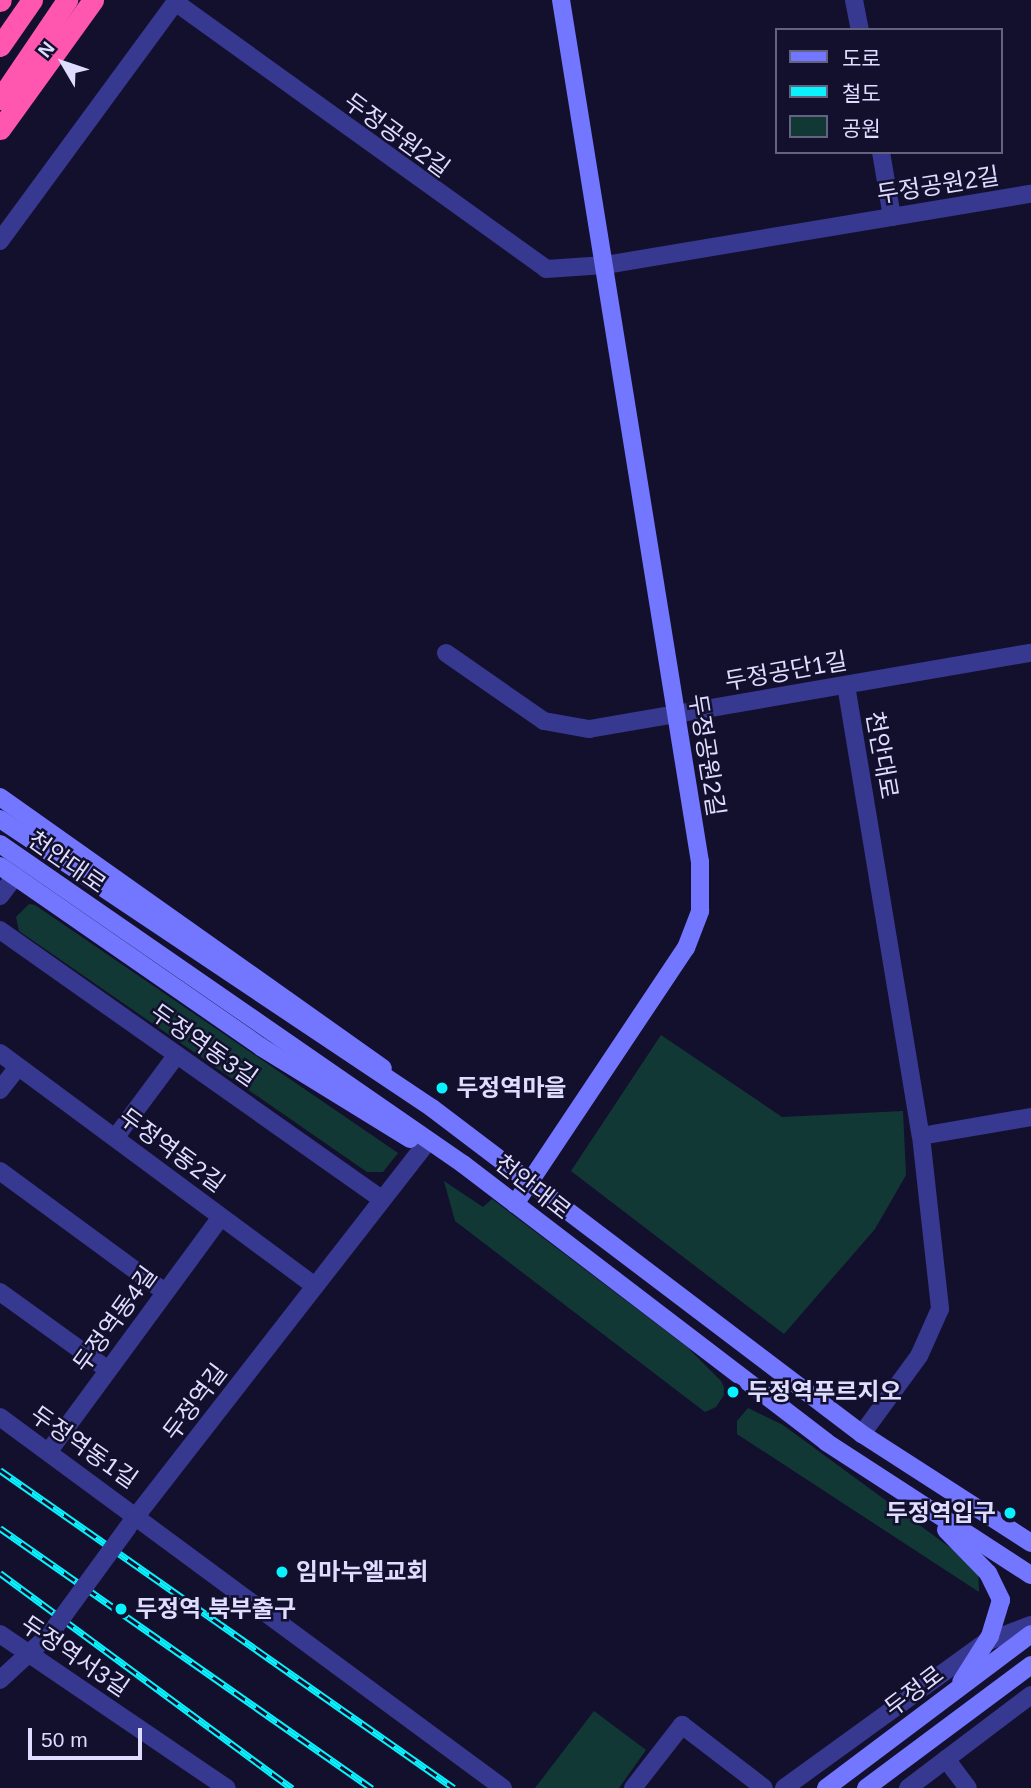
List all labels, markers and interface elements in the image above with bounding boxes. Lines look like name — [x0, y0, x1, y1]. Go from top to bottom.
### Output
north arrow — [28, 28, 98, 98]
legend — [776, 28, 1003, 154]
text: N — [34, 38, 59, 61]
text: 도로 — [842, 47, 881, 70]
text: 철도 — [842, 82, 881, 105]
street label: 두정공원2길 — [338, 87, 456, 183]
text: 공원 — [842, 117, 881, 140]
street label: 두정공원2길 — [875, 161, 1001, 209]
street label: 두정공단1길 — [723, 646, 849, 696]
street label: 두정공원2길 — [683, 692, 731, 818]
street label: 천안대로 — [860, 709, 904, 801]
street label: 천안대로 — [23, 825, 111, 899]
street label: 두정역동3길 — [145, 998, 263, 1092]
place label: 두정역마을 — [456, 1074, 566, 1102]
marker: 두정역마을 — [434, 1080, 450, 1096]
street label: 두정역동2길 — [113, 1102, 231, 1198]
street label: 천안대로 — [489, 1148, 577, 1226]
street label: 두정역동4길 — [67, 1260, 163, 1378]
street label: 두정역길 — [157, 1358, 233, 1446]
place label: 두정역푸르지오 — [747, 1378, 902, 1406]
marker: 두정역푸르지오 — [725, 1384, 741, 1400]
street label: 두정역동1길 — [25, 1400, 143, 1494]
place label: 두정역입구 — [886, 1499, 996, 1527]
marker: 두정역입구 — [1002, 1505, 1018, 1521]
place label: 임마누엘교회 — [296, 1558, 428, 1586]
marker: 임마누엘교회 — [274, 1564, 290, 1580]
place label: 두정역 북부출구 — [135, 1595, 296, 1623]
marker: 두정역 북부출구 — [113, 1601, 129, 1617]
street label: 두정역서3길 — [16, 1609, 134, 1703]
street label: 두정로 — [879, 1660, 949, 1722]
scale bar — [32, 1714, 145, 1758]
text: 50 m — [41, 1728, 88, 1751]

